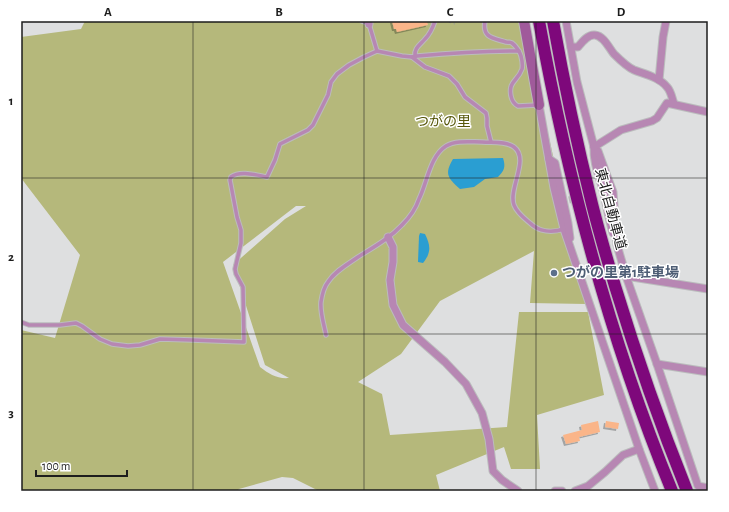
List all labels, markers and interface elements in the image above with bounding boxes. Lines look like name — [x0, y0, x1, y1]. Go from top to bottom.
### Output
text: A — [104, 6, 112, 19]
text: B — [275, 6, 283, 19]
text: C — [447, 6, 454, 19]
text: D — [617, 6, 626, 19]
text: 1 — [9, 95, 13, 108]
park label: つがの里 — [415, 114, 471, 129]
street label: 東北自動車道 — [592, 166, 630, 251]
text: 2 — [8, 251, 14, 264]
place label: つがの里第1駐車場 — [562, 264, 679, 280]
marker: つがの里第1駐車場 — [549, 268, 559, 278]
text: 3 — [8, 407, 14, 420]
scale bar — [36, 452, 127, 478]
text: 100 m — [42, 460, 70, 472]

